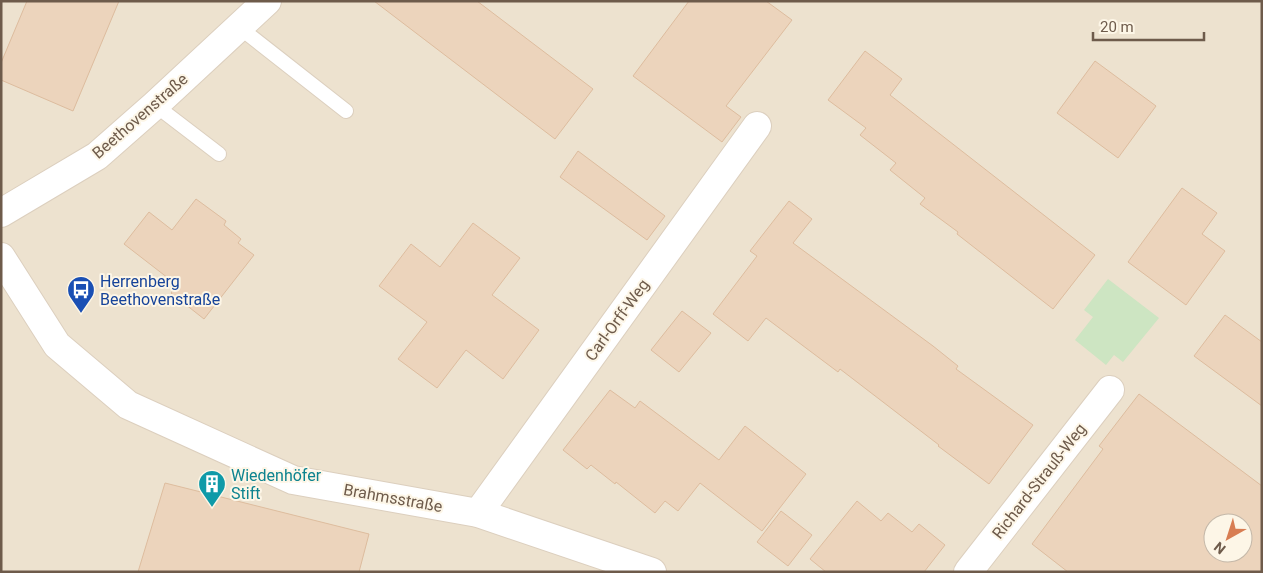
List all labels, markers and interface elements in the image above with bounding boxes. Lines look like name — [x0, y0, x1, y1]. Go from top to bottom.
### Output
scale bar — [1093, 10, 1204, 42]
text: 20 m — [1100, 18, 1134, 36]
street label: Beethovenstraße — [88, 69, 192, 163]
place label: Herrenberg Beethovenstraße — [100, 272, 220, 309]
bus stop icon: Herrenberg Beethovenstraße — [66, 275, 96, 314]
street label: Carl-Orff-Weg — [581, 275, 653, 365]
street label: Richard-Strauß-Weg — [988, 420, 1090, 542]
place label: Wiedenhöfer Stift — [231, 466, 322, 503]
building icon: Wiedenhöfer Stift — [197, 469, 227, 508]
street label: Brahmsstraße — [342, 480, 444, 516]
north arrow — [1203, 513, 1253, 563]
text: N — [1211, 539, 1229, 557]

